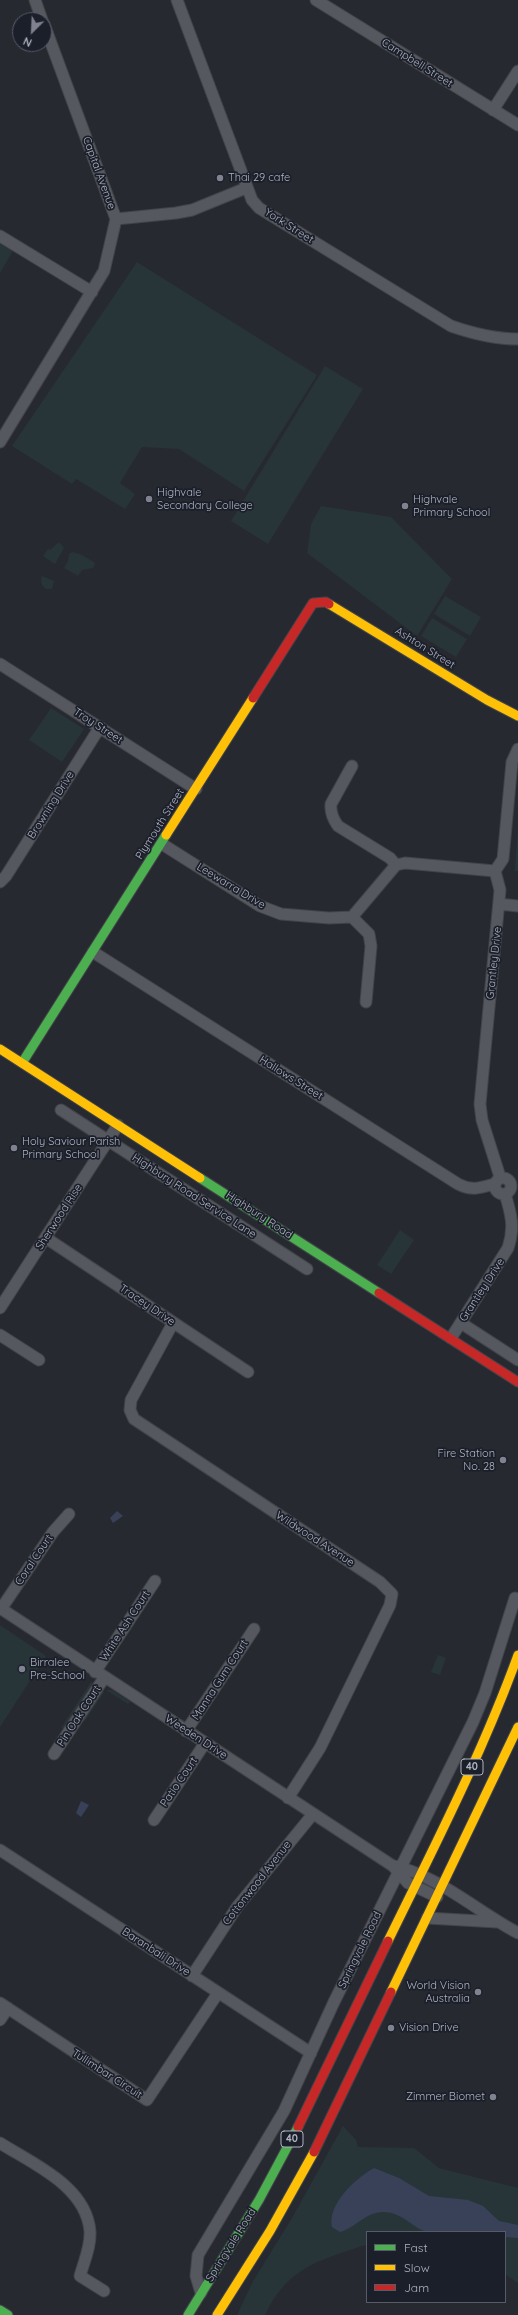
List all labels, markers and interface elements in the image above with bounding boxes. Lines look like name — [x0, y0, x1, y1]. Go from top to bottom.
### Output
north arrow — [12, 12, 52, 52]
text: N — [21, 34, 34, 50]
street label: Campbell Street — [379, 36, 455, 90]
street label: Capital Avenue — [80, 135, 118, 211]
place label: Thai 29 cafe — [228, 171, 290, 185]
marker: Thai 29 cafe — [215, 173, 225, 183]
street label: York Street — [262, 206, 316, 246]
place label: Highvale Secondary College — [157, 486, 253, 512]
place label: Highvale Primary School — [413, 493, 490, 519]
marker: Highvale Secondary College — [144, 494, 154, 504]
marker: Highvale Primary School — [400, 501, 410, 511]
street label: Ashton Street — [393, 624, 457, 672]
street label: Troy Street — [71, 705, 125, 747]
street label: Browning Drive — [25, 769, 77, 841]
street label: Plymouth Street — [133, 786, 187, 862]
street label: Leewarra Drive — [194, 860, 268, 912]
street label: Grantley Drive — [484, 926, 504, 1000]
street label: Hallows Street — [257, 1053, 325, 1103]
place label: Holy Saviour Parish Primary School — [22, 1135, 120, 1161]
marker: Holy Saviour Parish Primary School — [9, 1143, 19, 1153]
street label: Highbury Road Service Lane — [129, 1151, 259, 1241]
street label: Sherwood Rise — [33, 1182, 85, 1252]
street label: Highbury Road — [223, 1188, 295, 1242]
street label: Grantley Drive — [457, 1256, 507, 1324]
street label: Tracey Drive — [117, 1282, 177, 1328]
place label: Fire Station No. 28 — [438, 1447, 495, 1473]
marker: Fire Station No. 28 — [498, 1455, 508, 1465]
street label: Wildwood Avenue — [273, 1509, 357, 1569]
street label: Coral Court — [12, 1532, 56, 1588]
street label: White Ash Court — [97, 1588, 153, 1664]
street label: Manna Gum Court — [189, 1637, 251, 1723]
place label: Birralee Pre-School — [30, 1656, 85, 1682]
marker: Birralee Pre-School — [17, 1664, 27, 1674]
street label: Pin Oak Court — [54, 1683, 104, 1749]
street label: Weeden Drive — [162, 1712, 230, 1762]
street label: Patio Court — [158, 1755, 200, 1809]
road number: 40 — [461, 1759, 483, 1775]
street label: Cottonwood Avenue — [220, 1838, 294, 1928]
street label: Springvale Road — [336, 1909, 384, 1991]
street label: Baranbali Drive — [119, 1925, 193, 1979]
place label: World Vision Australia — [406, 1979, 470, 2005]
marker: World Vision Australia — [473, 1987, 483, 1997]
place label: Vision Drive — [399, 2021, 459, 2035]
marker: Vision Drive — [386, 2023, 396, 2033]
street label: Tullimbar Circuit — [69, 2046, 145, 2102]
place label: Zimmer Biomet — [406, 2090, 485, 2104]
marker: Zimmer Biomet — [488, 2092, 498, 2102]
road number: 40 — [281, 2131, 303, 2147]
street label: Springvale Road — [203, 2206, 259, 2284]
legend — [366, 2231, 506, 2303]
text: Fast — [404, 2240, 428, 2255]
text: Slow — [404, 2260, 430, 2275]
text: Jam — [404, 2280, 429, 2295]

